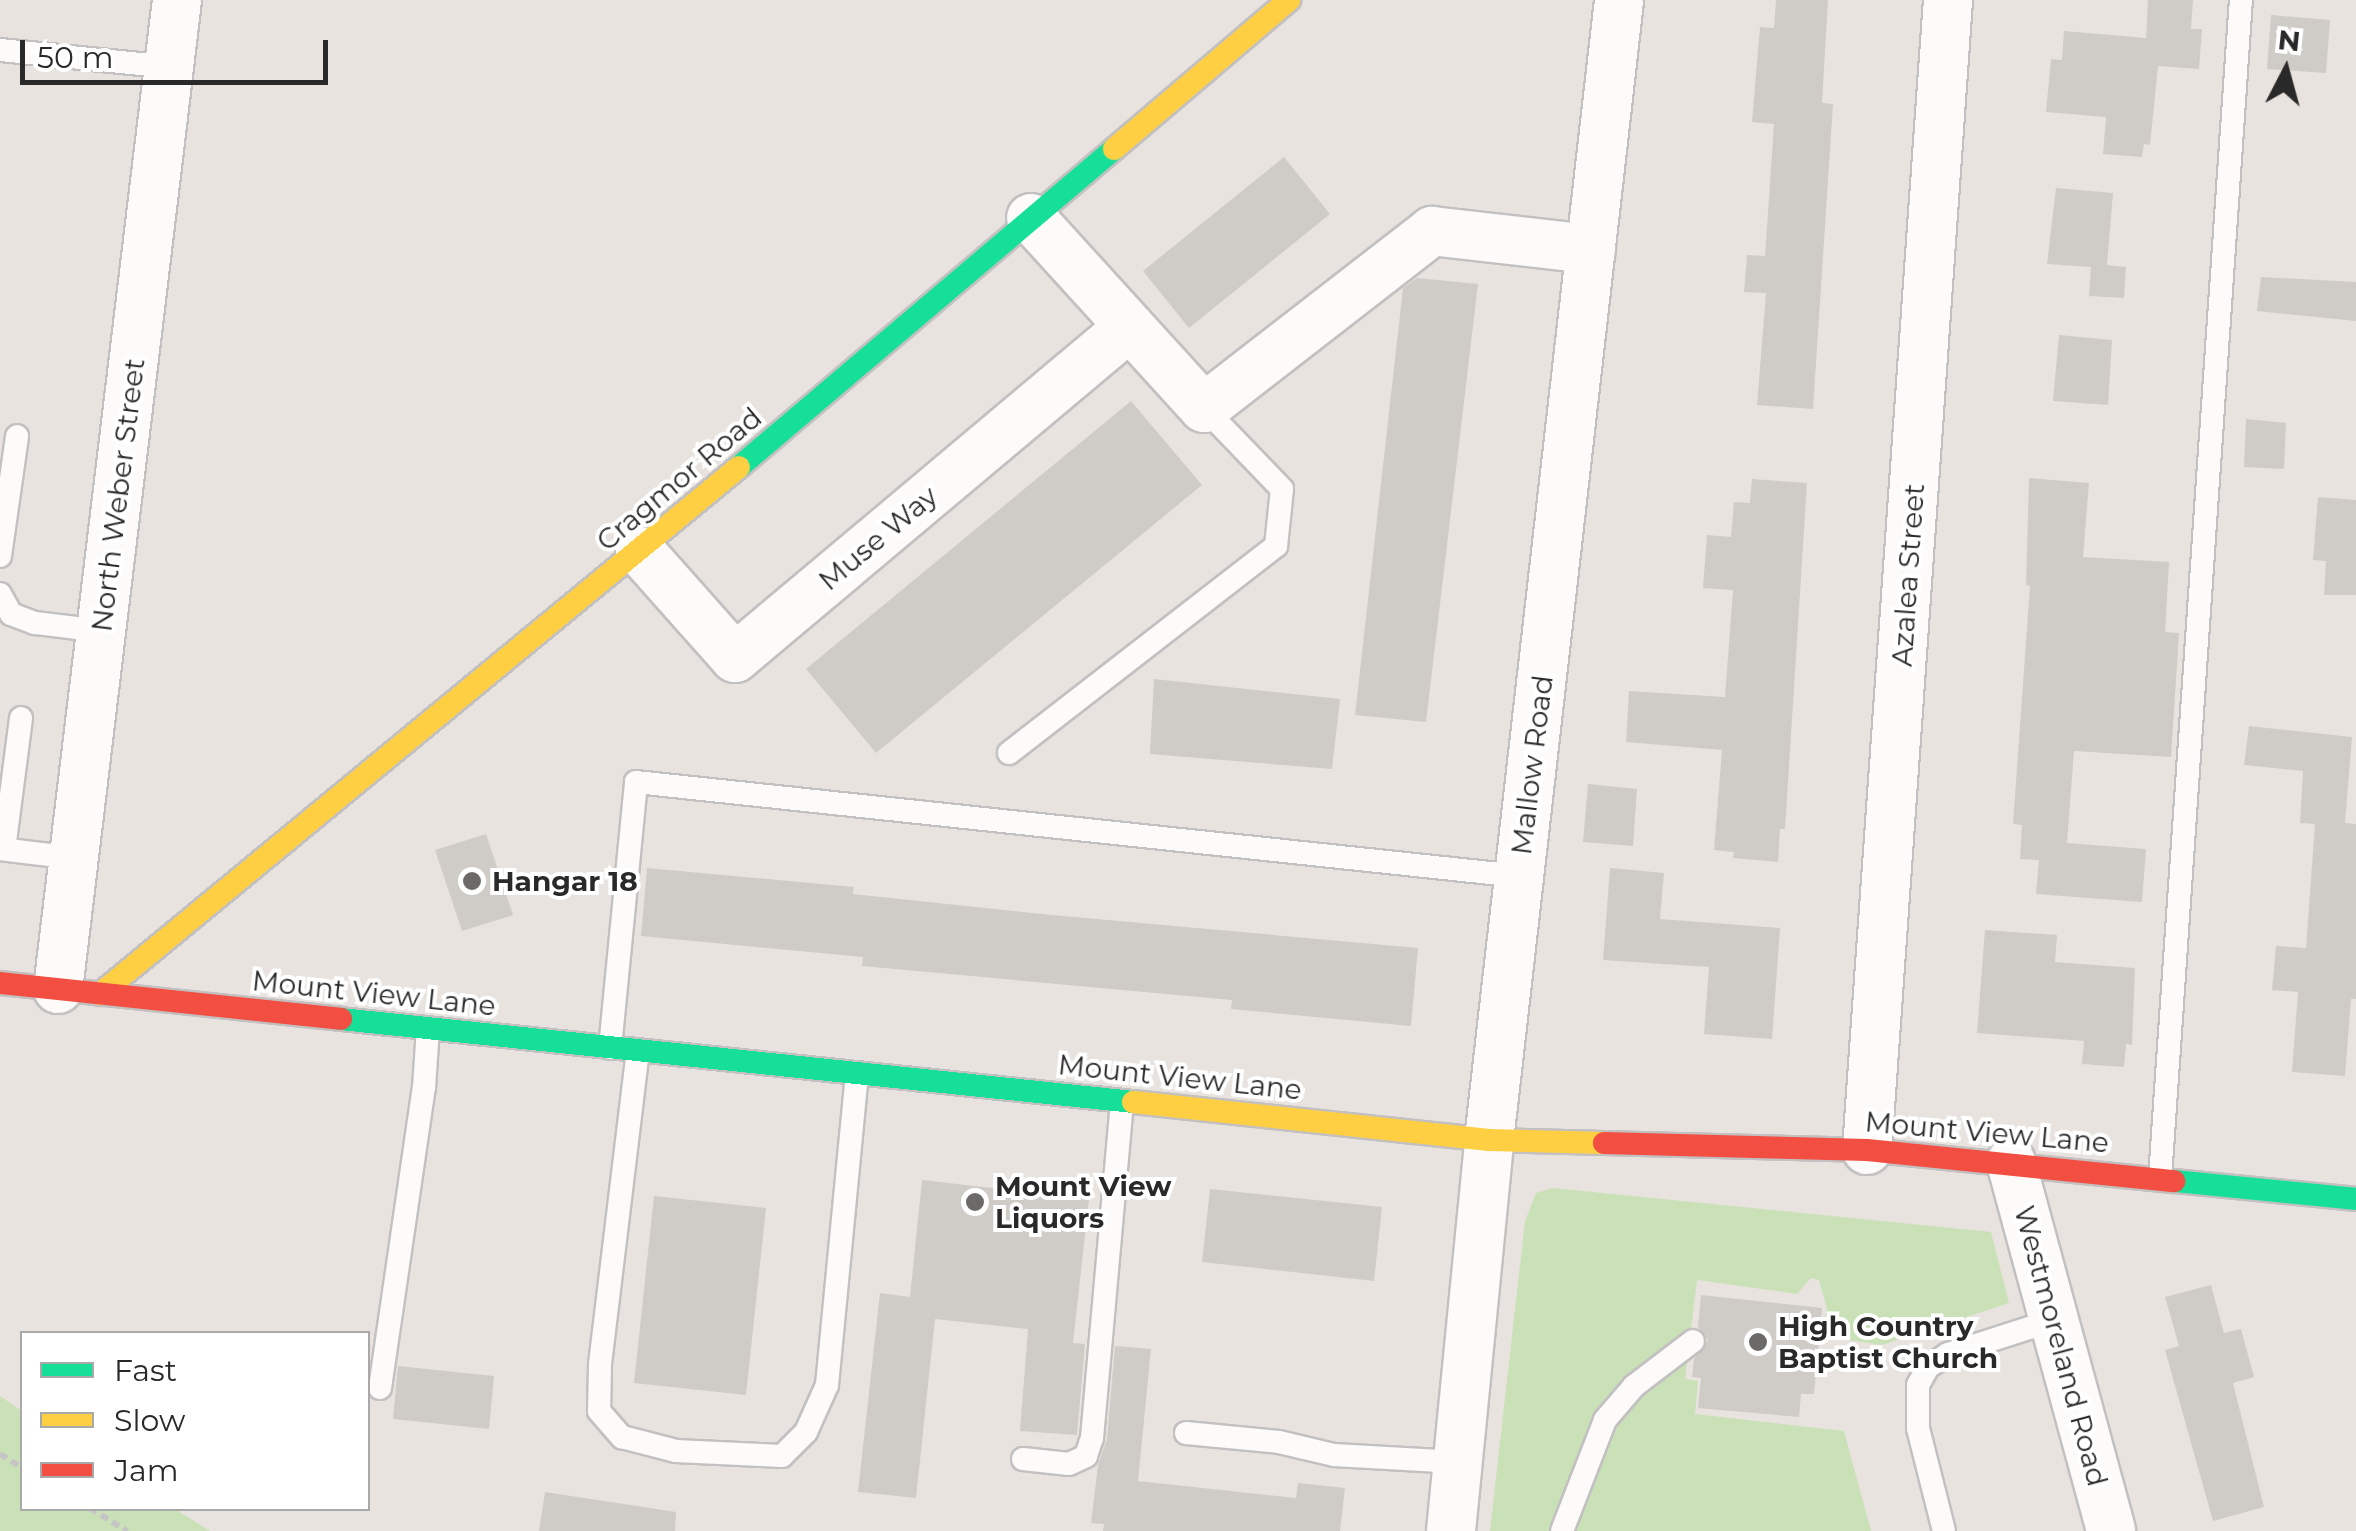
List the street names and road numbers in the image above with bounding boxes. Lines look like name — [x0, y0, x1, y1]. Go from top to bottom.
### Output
street label: North Weber Street — [85, 356, 151, 634]
street label: Cragmor Road — [590, 400, 768, 558]
street label: Muse Way — [812, 479, 944, 597]
street label: Azalea Street — [1885, 482, 1931, 668]
street label: Mallow Road — [1504, 673, 1560, 857]
street label: Mount View Lane — [251, 963, 497, 1023]
street label: Mount View Lane — [1057, 1047, 1303, 1107]
street label: Mount View Lane — [1864, 1105, 2110, 1159]
street label: Westmoreland Road — [2007, 1202, 2115, 1490]

